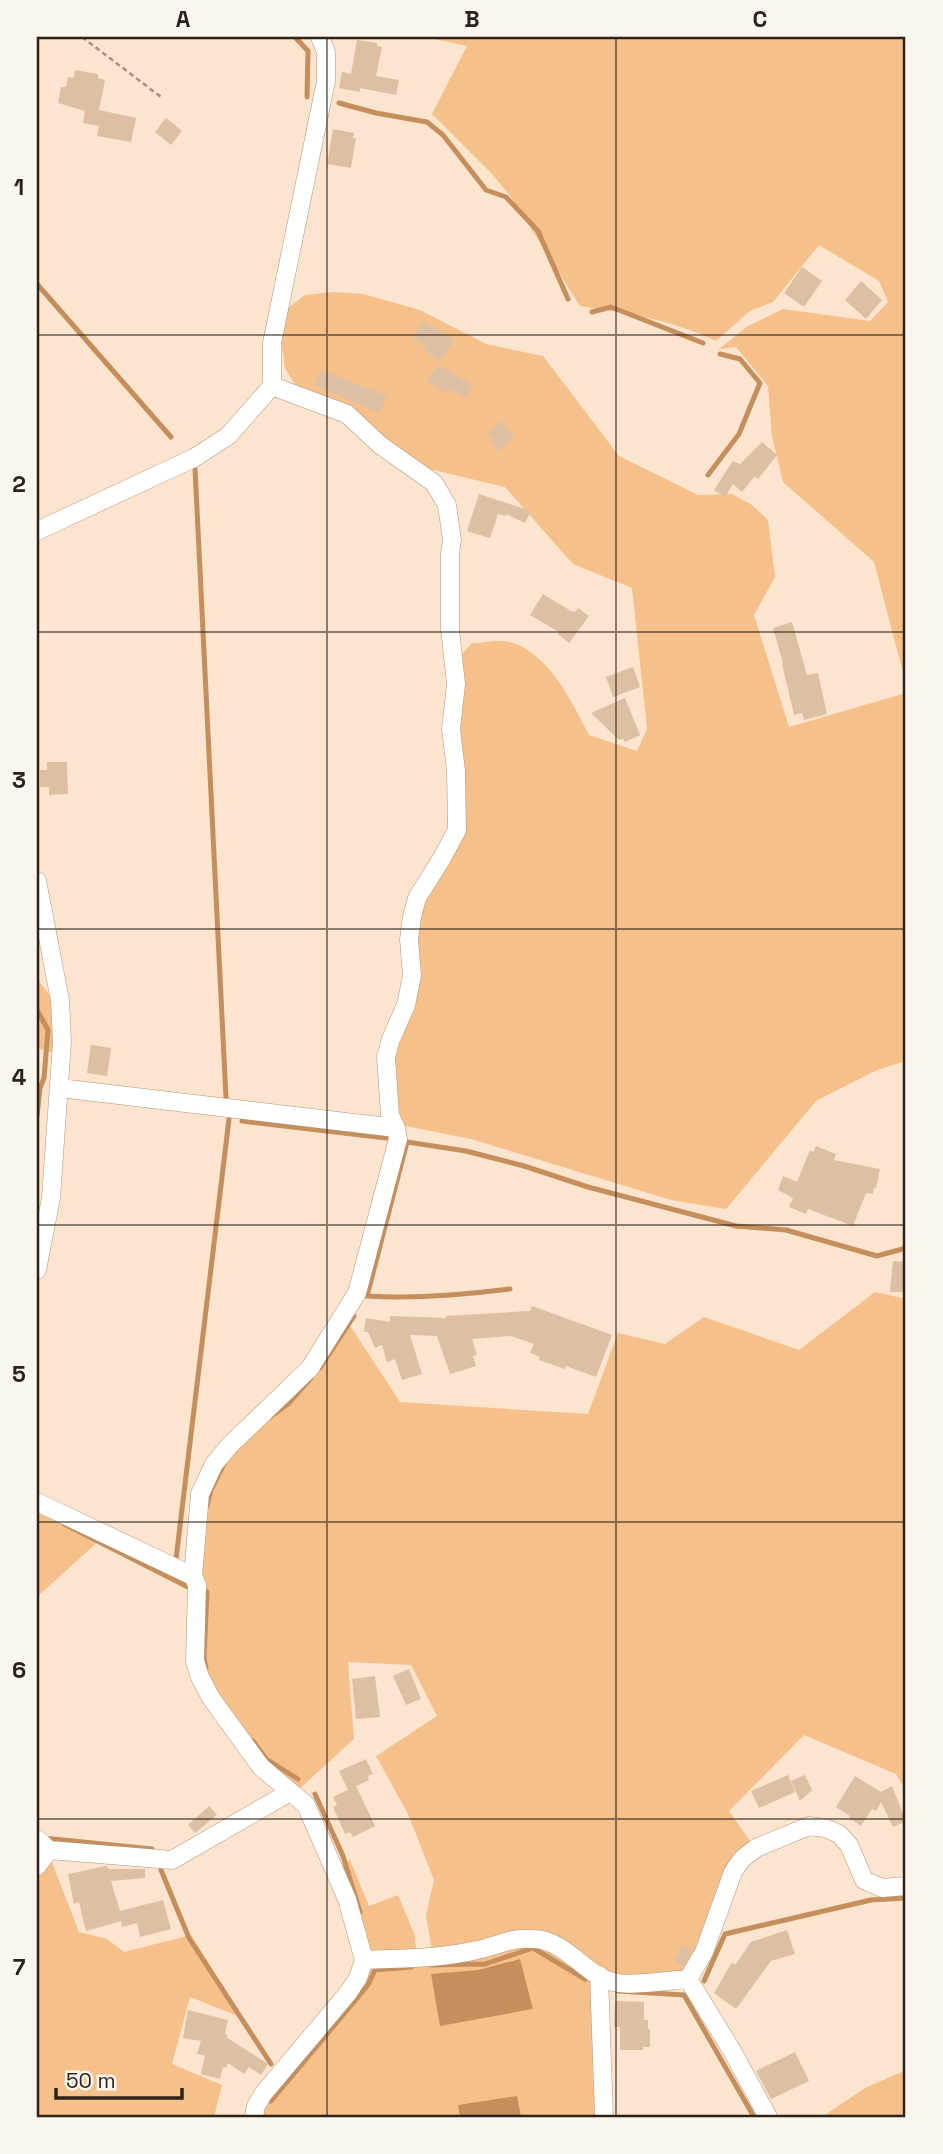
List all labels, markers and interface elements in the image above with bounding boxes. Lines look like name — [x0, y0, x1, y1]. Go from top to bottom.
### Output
text: A — [176, 4, 191, 34]
text: B — [464, 4, 480, 34]
text: C — [753, 4, 767, 34]
text: 1 — [14, 172, 24, 202]
text: 2 — [12, 469, 26, 499]
text: 3 — [12, 765, 26, 795]
text: 4 — [12, 1062, 27, 1092]
text: 5 — [12, 1359, 26, 1389]
text: 6 — [12, 1655, 26, 1685]
text: 7 — [13, 1952, 26, 1982]
scale bar — [56, 2056, 182, 2100]
text: 50 m — [66, 2067, 116, 2094]

